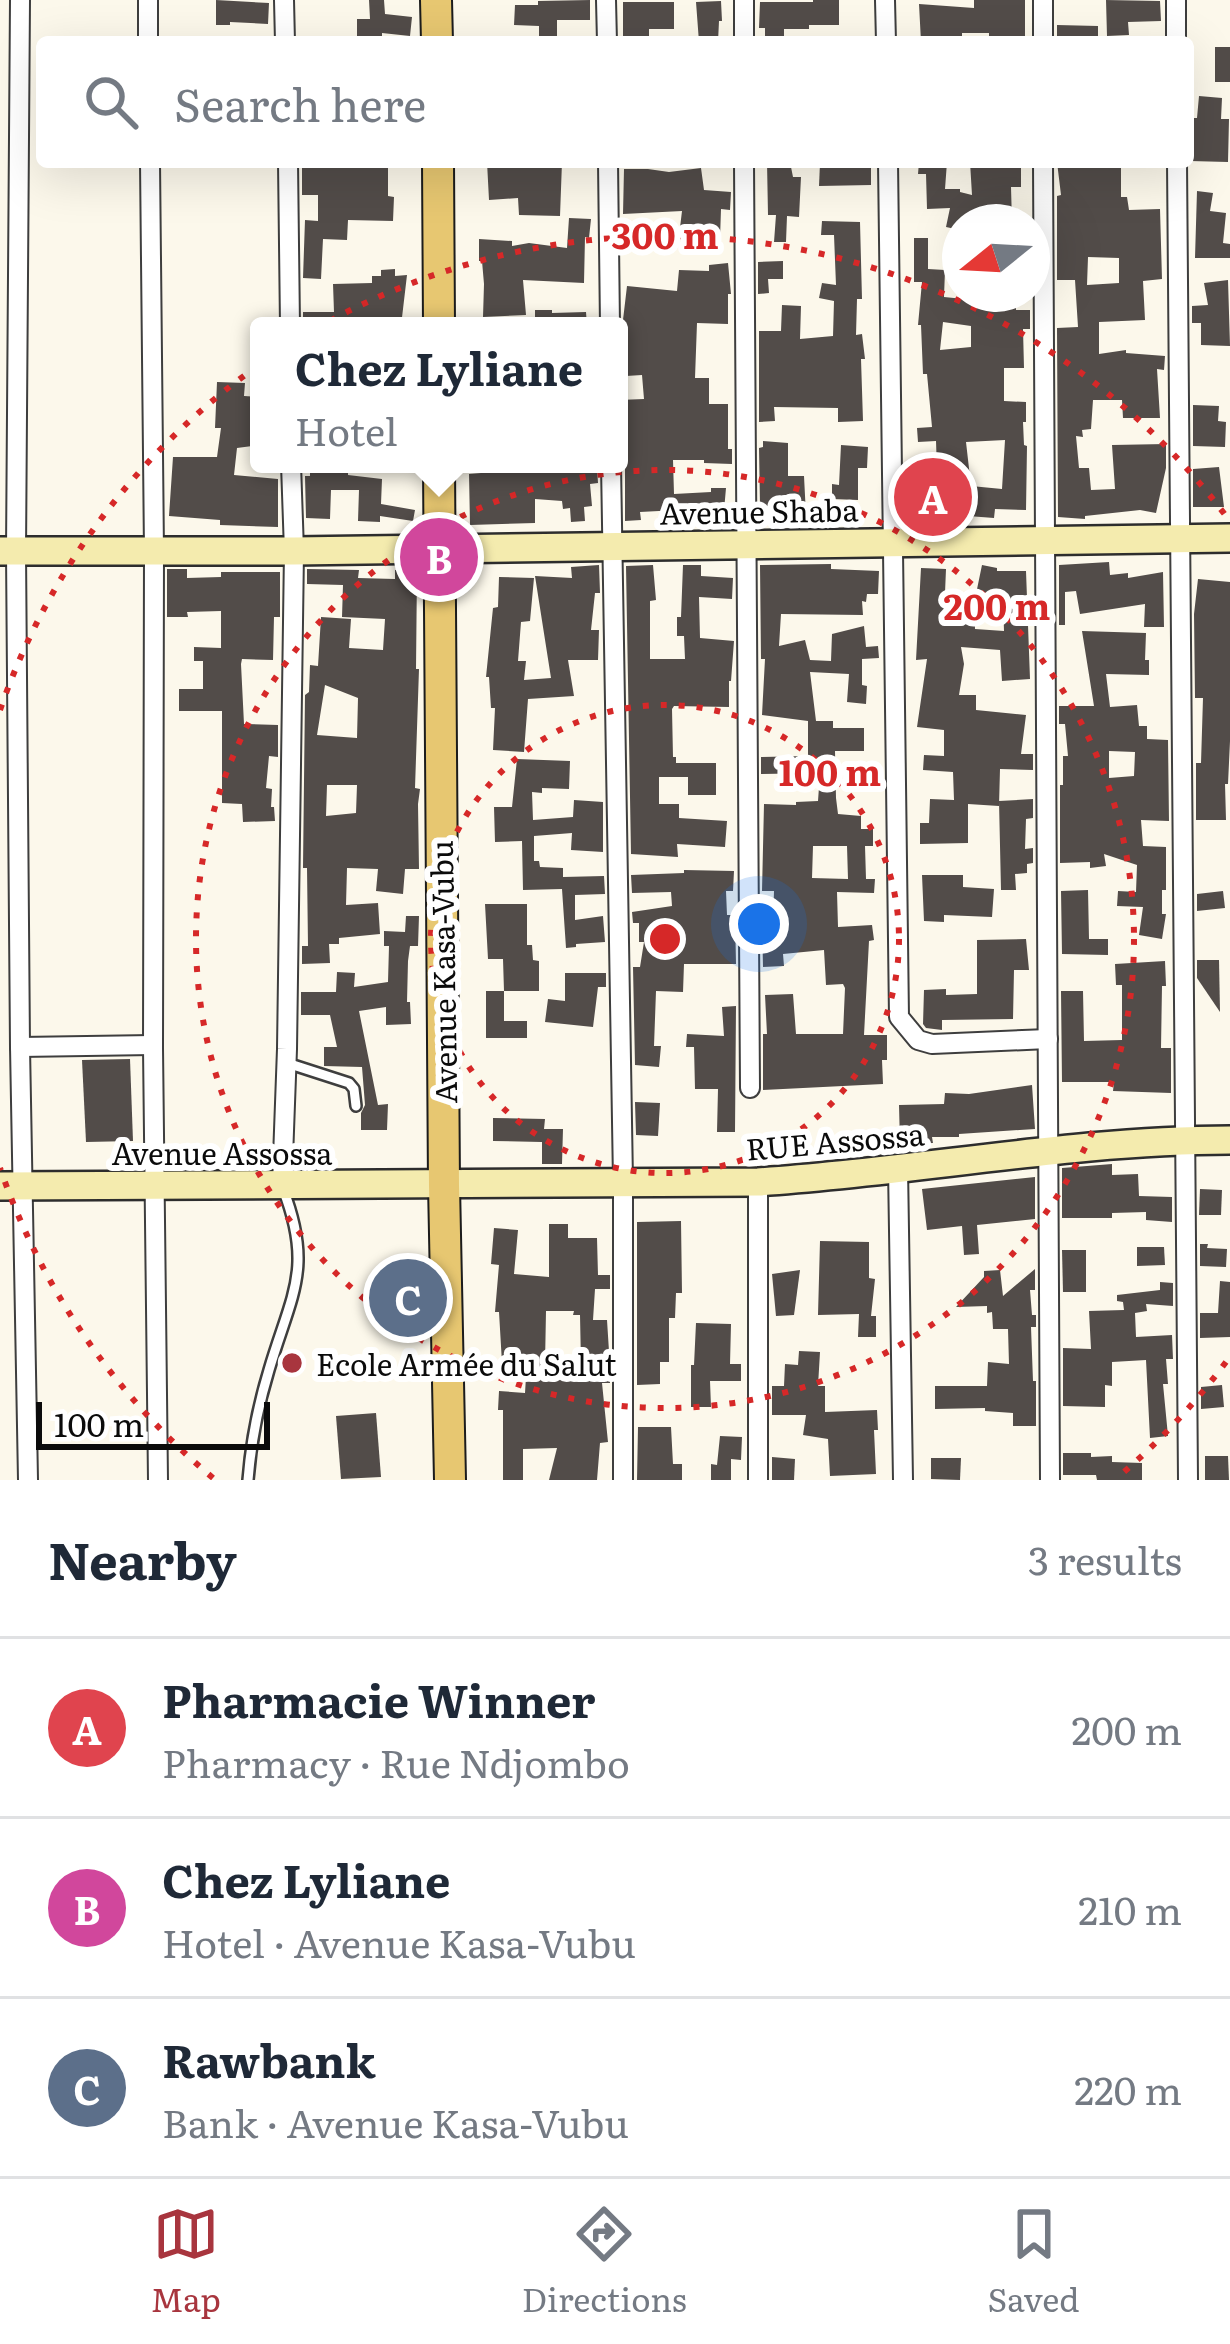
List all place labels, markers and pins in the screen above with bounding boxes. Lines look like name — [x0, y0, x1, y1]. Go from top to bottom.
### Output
pin: A — [894, 452, 972, 542]
pin: B — [400, 512, 478, 602]
centre of rings — [644, 918, 686, 960]
pin: C — [369, 1253, 447, 1343]
place label: Ecole Armée du Salut — [316, 1341, 617, 1385]
marker: Ecole Armée du Salut — [279, 1350, 305, 1376]

